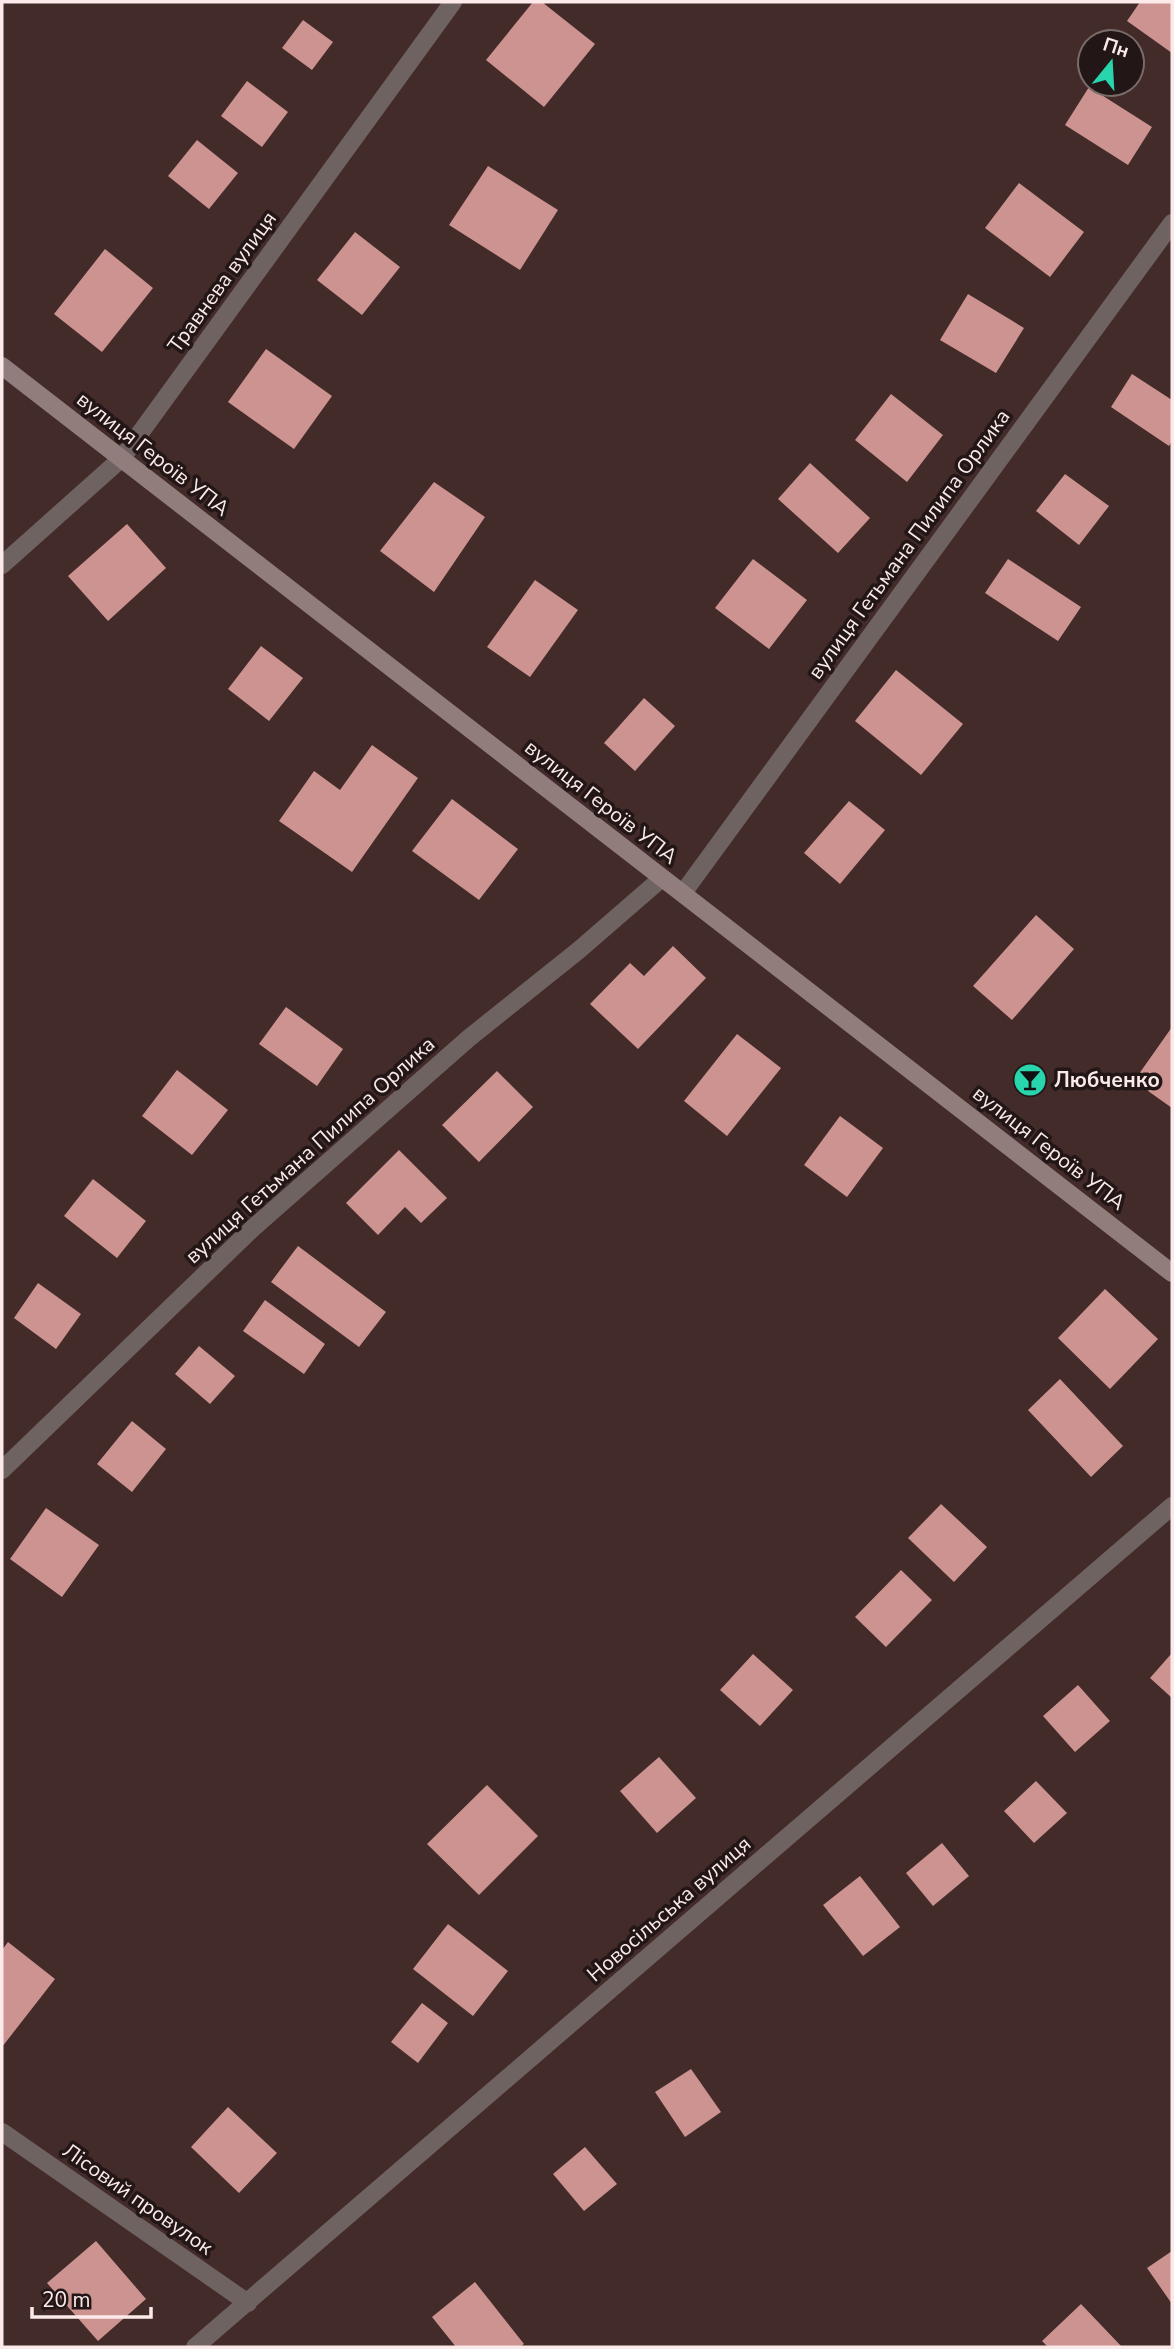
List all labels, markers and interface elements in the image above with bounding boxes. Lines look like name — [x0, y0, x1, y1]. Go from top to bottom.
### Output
north arrow — [1076, 28, 1146, 98]
text: Пн — [1099, 31, 1132, 64]
street label: Травнева вулиця — [161, 206, 283, 358]
street label: вулиця Героїв УПА — [71, 385, 235, 523]
street label: вулиця Гетьмана Пилипа Орлика — [802, 404, 1016, 684]
street label: вулиця Героїв УПА — [519, 733, 683, 871]
street label: вулиця Гетьмана Пилипа Орлика — [179, 1030, 441, 1270]
bar icon: Любченко — [1011, 1061, 1049, 1099]
place label: Любченко — [1054, 1066, 1160, 1094]
street label: вулиця Героїв УПА — [967, 1079, 1131, 1217]
street label: Новосільська вулиця — [581, 1830, 757, 1988]
street label: Лісовий провулок — [57, 2137, 219, 2262]
scale bar — [32, 2276, 150, 2320]
text: 20 m — [42, 2286, 91, 2314]

